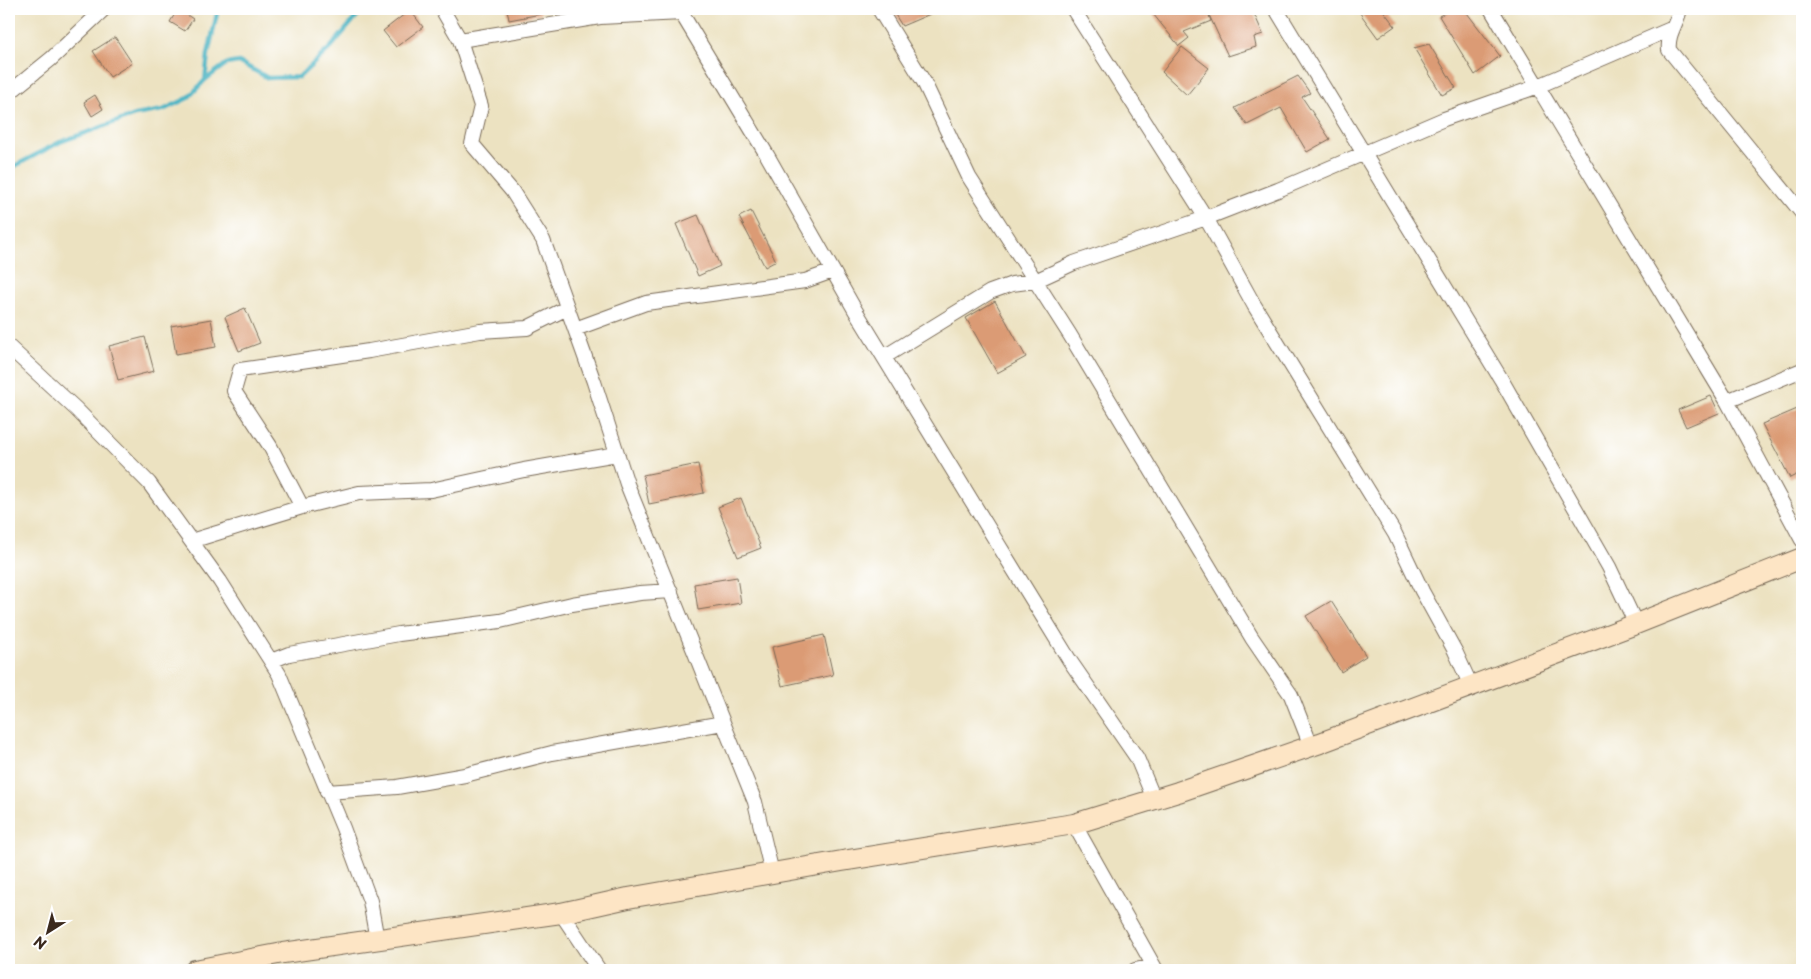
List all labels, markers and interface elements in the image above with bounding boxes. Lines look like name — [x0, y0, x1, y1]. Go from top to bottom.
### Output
north arrow — [22, 906, 72, 956]
text: N — [29, 931, 51, 955]

